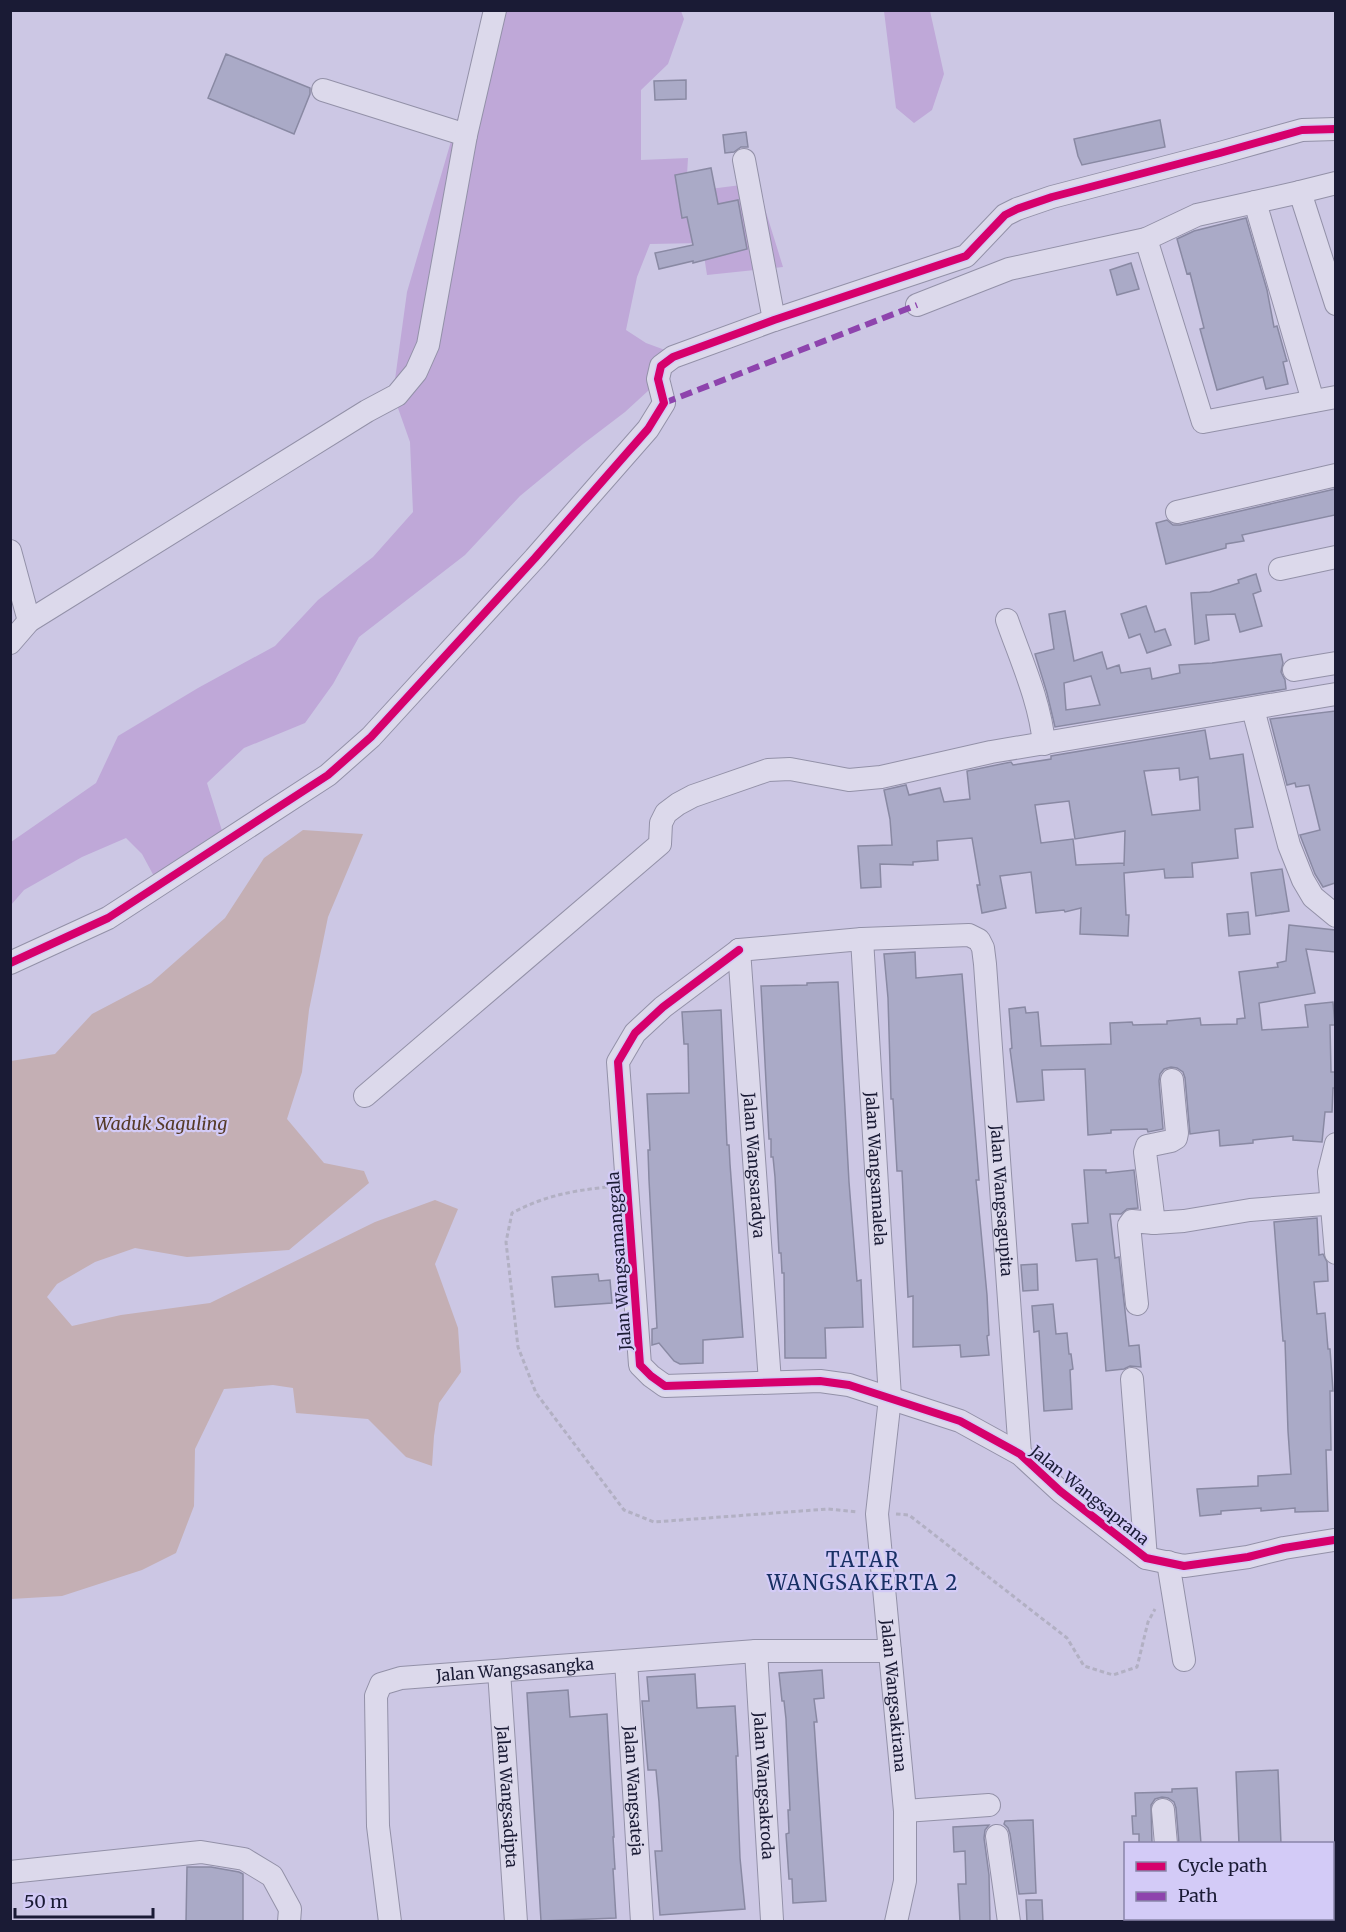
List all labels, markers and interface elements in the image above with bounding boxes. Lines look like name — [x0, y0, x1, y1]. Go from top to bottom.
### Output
street label: Jalan Wangsamalela — [861, 1090, 891, 1247]
street label: Jalan Wangsaradya — [739, 1091, 770, 1239]
water label: Waduk Saguling — [95, 1112, 227, 1135]
street label: Jalan Wangsagupita — [986, 1123, 1017, 1278]
street label: Jalan Wangsamanggala — [603, 1170, 635, 1352]
street label: Jalan Wangsaprana — [1026, 1440, 1154, 1549]
district label: TATAR WANGSAKERTA 2 — [766, 1547, 959, 1595]
street label: Jalan Wangsakirana — [877, 1618, 911, 1773]
street label: Jalan Wangsasangka — [434, 1653, 595, 1685]
street label: Jalan Wangsakroda — [750, 1710, 778, 1861]
street label: Jalan Wangsadipta — [493, 1724, 522, 1869]
street label: Jalan Wangsateja — [620, 1724, 648, 1857]
legend — [1124, 1842, 1334, 1920]
text: Cycle path — [1178, 1854, 1268, 1877]
scale bar — [15, 1881, 153, 1919]
text: Path — [1178, 1884, 1218, 1907]
text: 50 m — [24, 1890, 68, 1913]

